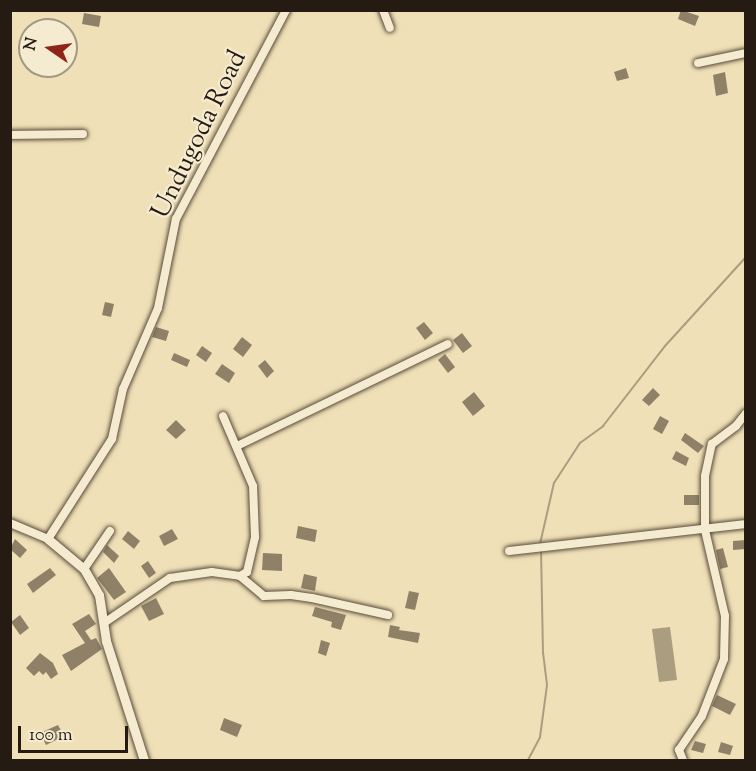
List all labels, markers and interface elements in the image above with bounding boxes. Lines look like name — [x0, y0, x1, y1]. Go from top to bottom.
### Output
north arrow — [18, 18, 78, 78]
text: N — [19, 35, 45, 53]
street label: Undugoda Road — [146, 46, 254, 224]
scale bar — [21, 714, 130, 752]
text: 100 m — [29, 723, 73, 749]

